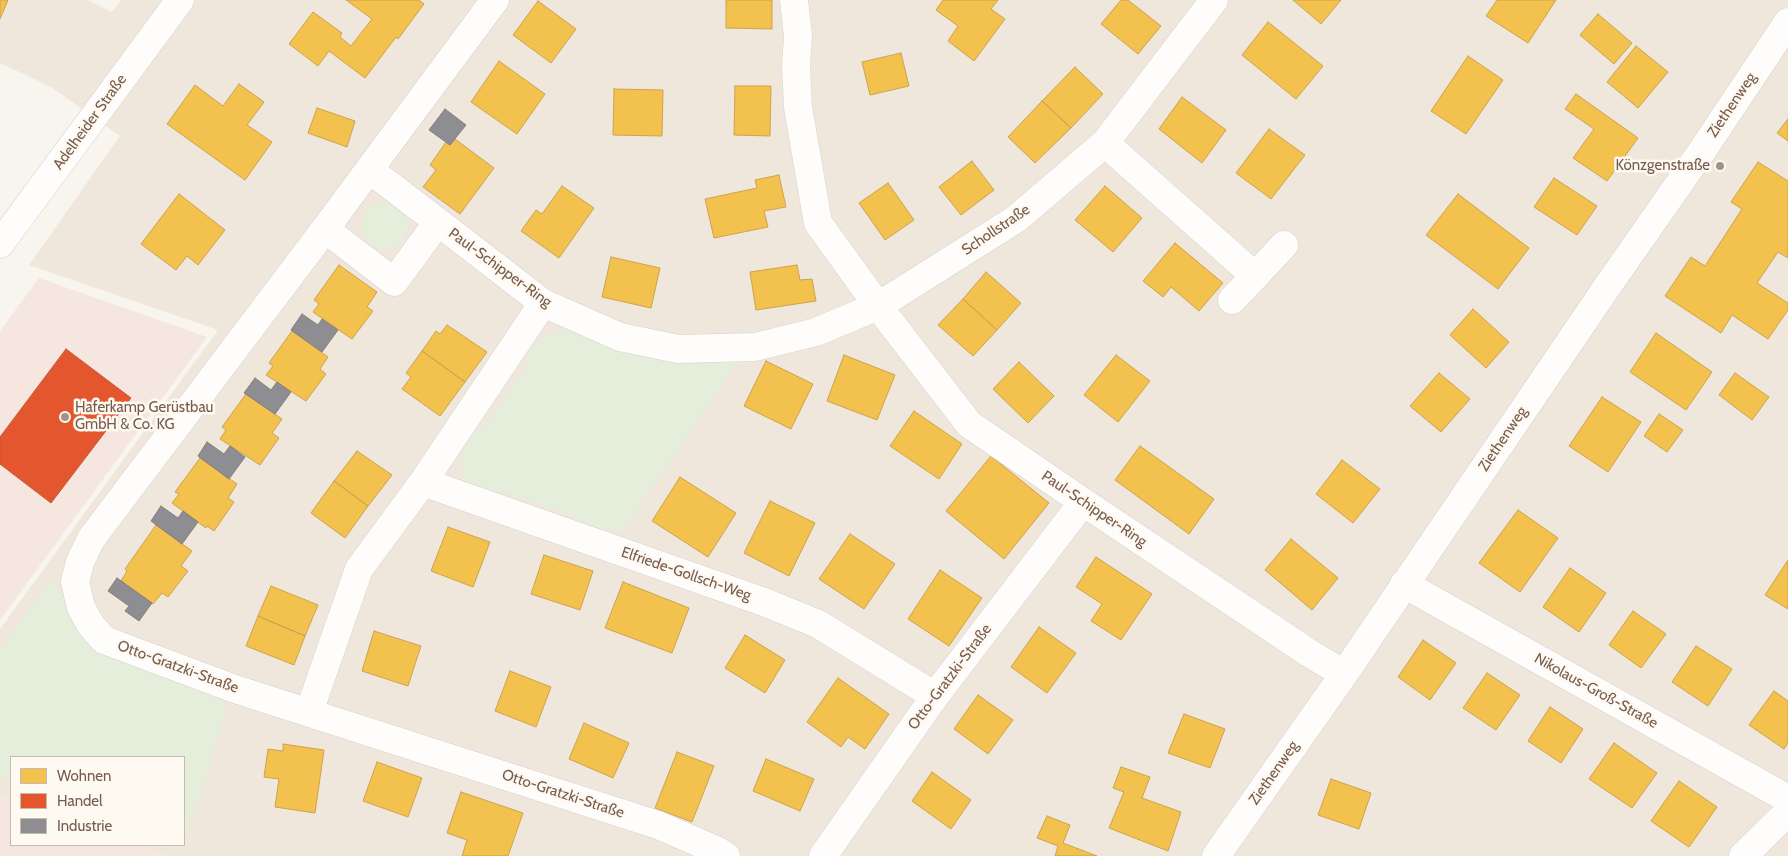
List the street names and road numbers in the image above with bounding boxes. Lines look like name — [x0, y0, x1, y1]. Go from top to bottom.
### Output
street label: Ziethenweg — [1704, 69, 1760, 141]
street label: Adelheider Straße — [49, 71, 131, 173]
street label: Schollstraße — [958, 201, 1034, 259]
street label: Paul-Schipper-Ring — [445, 225, 555, 311]
street label: Ziethenweg — [1475, 403, 1531, 475]
street label: Paul-Schipper-Ring — [1038, 467, 1150, 551]
street label: Elfriede-Gollsch-Weg — [619, 543, 753, 605]
street label: Otto-Gratzki-Straße — [904, 621, 996, 733]
street label: Otto-Gratzki-Straße — [115, 637, 241, 697]
street label: Nikolaus-Groß-Straße — [1531, 650, 1661, 732]
street label: Ziethenweg — [1245, 737, 1303, 809]
street label: Otto-Gratzki-Straße — [499, 766, 627, 822]

